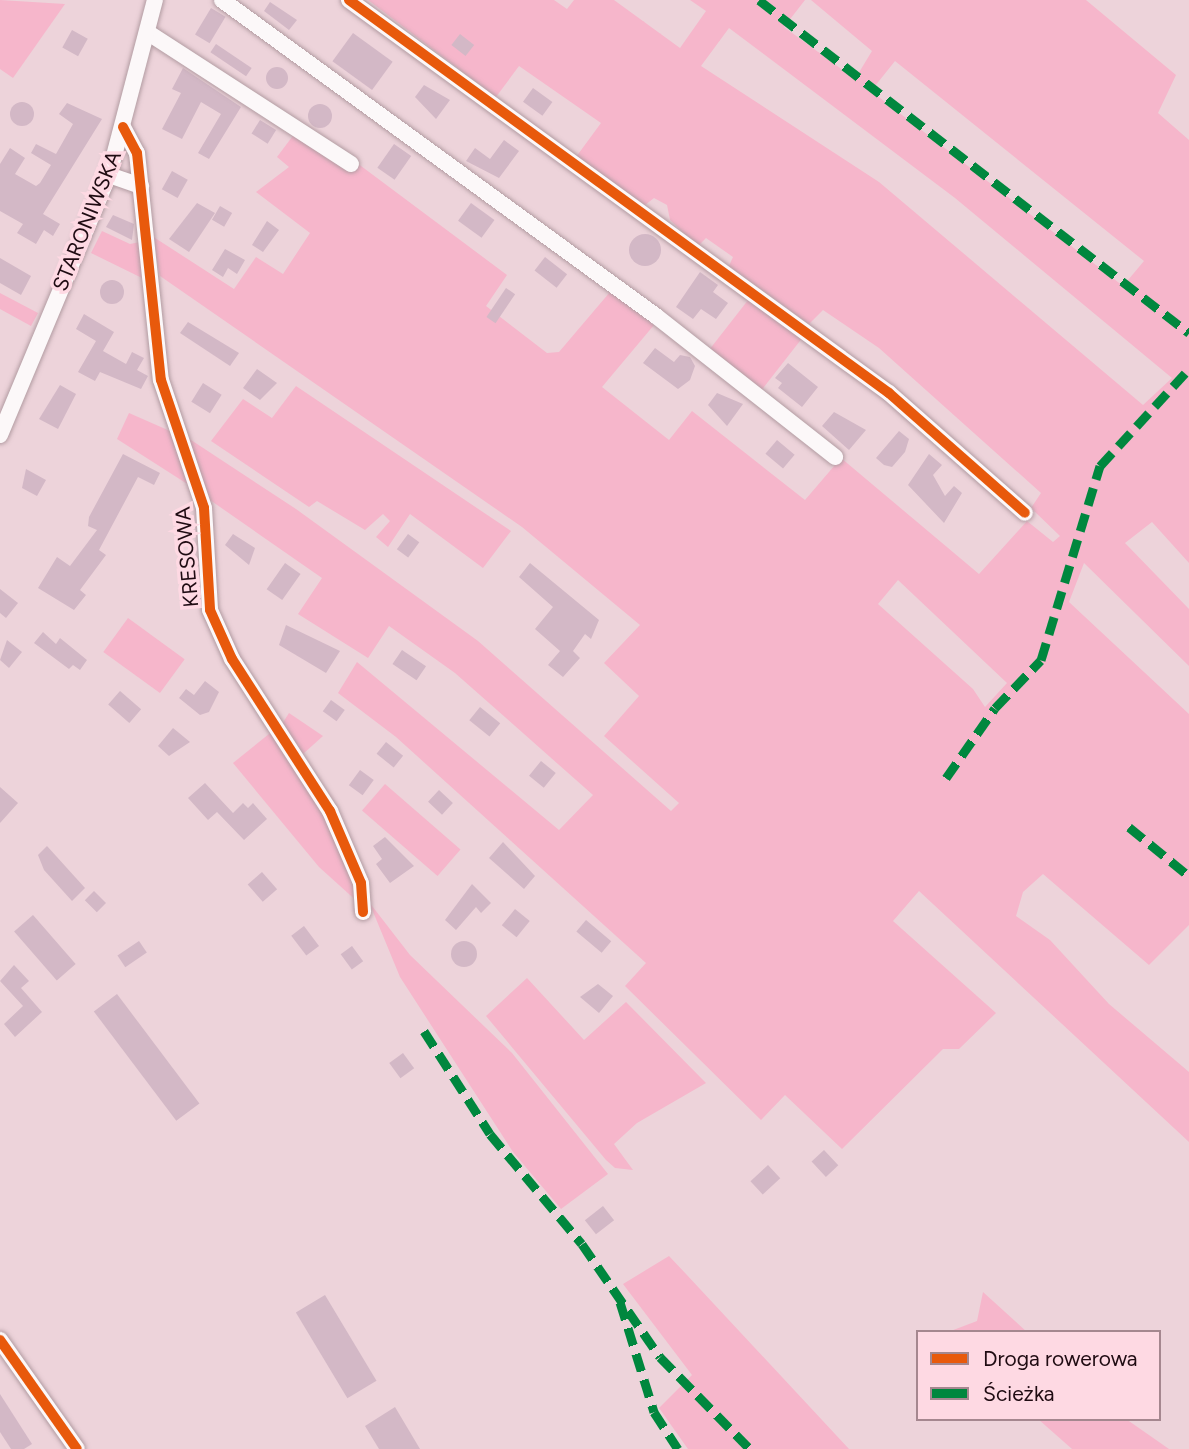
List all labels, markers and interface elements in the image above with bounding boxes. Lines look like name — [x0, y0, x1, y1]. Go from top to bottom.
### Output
street label: STARONIWSKA — [47, 147, 127, 295]
street label: KRESOWA — [170, 506, 204, 608]
legend — [916, 1330, 1161, 1421]
text: Droga rowerowa — [983, 1346, 1138, 1371]
text: Ścieżka — [983, 1381, 1055, 1406]

